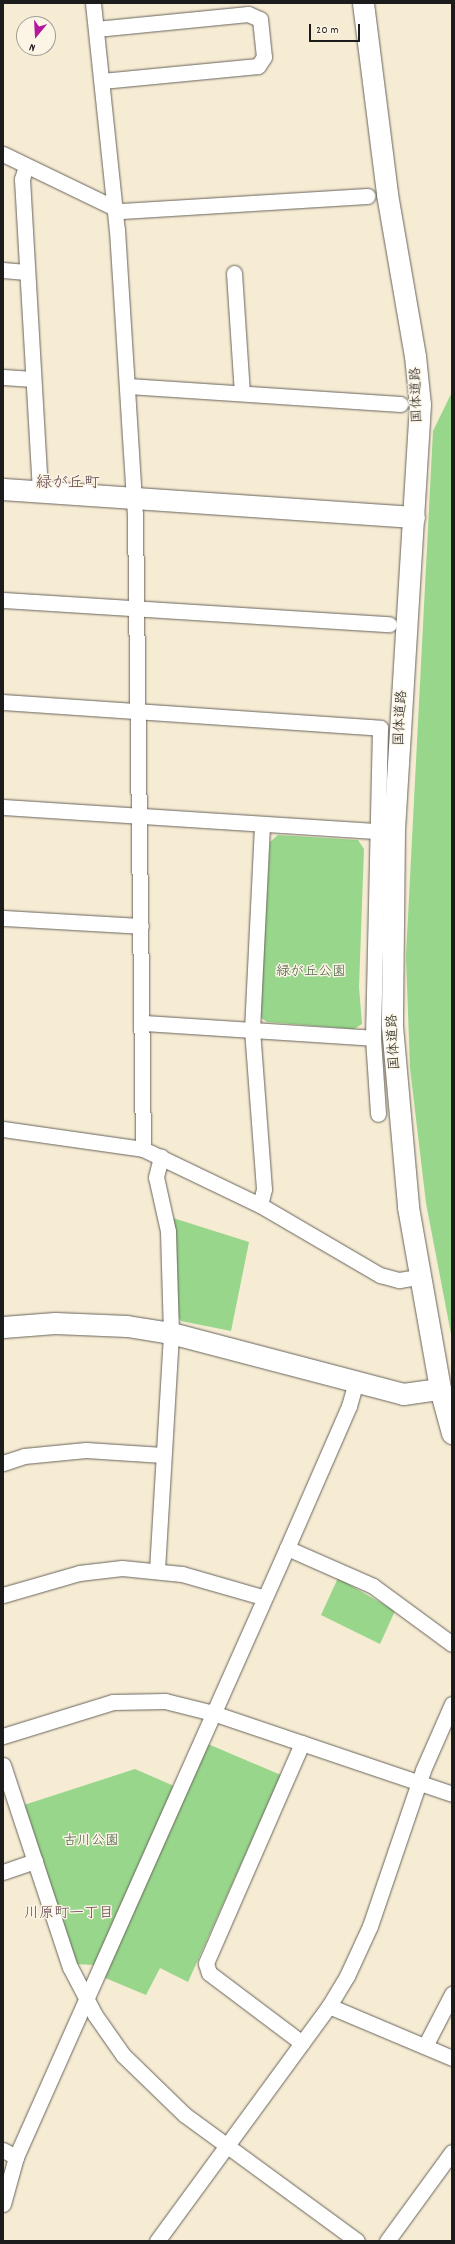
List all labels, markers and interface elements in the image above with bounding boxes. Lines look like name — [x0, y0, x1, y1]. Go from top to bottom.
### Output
north arrow — [16, 16, 56, 56]
scale bar — [311, 16, 362, 42]
text: 20 m — [316, 22, 339, 39]
text: N — [28, 38, 38, 55]
street label: 国体道路 — [408, 367, 426, 423]
district label: 緑が丘町 — [36, 474, 100, 494]
street label: 国体道路 — [391, 690, 411, 746]
park label: 緑が丘公園 — [276, 964, 346, 980]
street label: 国体道路 — [384, 1014, 404, 1070]
park label: 古川公園 — [63, 1833, 119, 1849]
district label: 川原町一丁目 — [24, 1906, 114, 1924]

